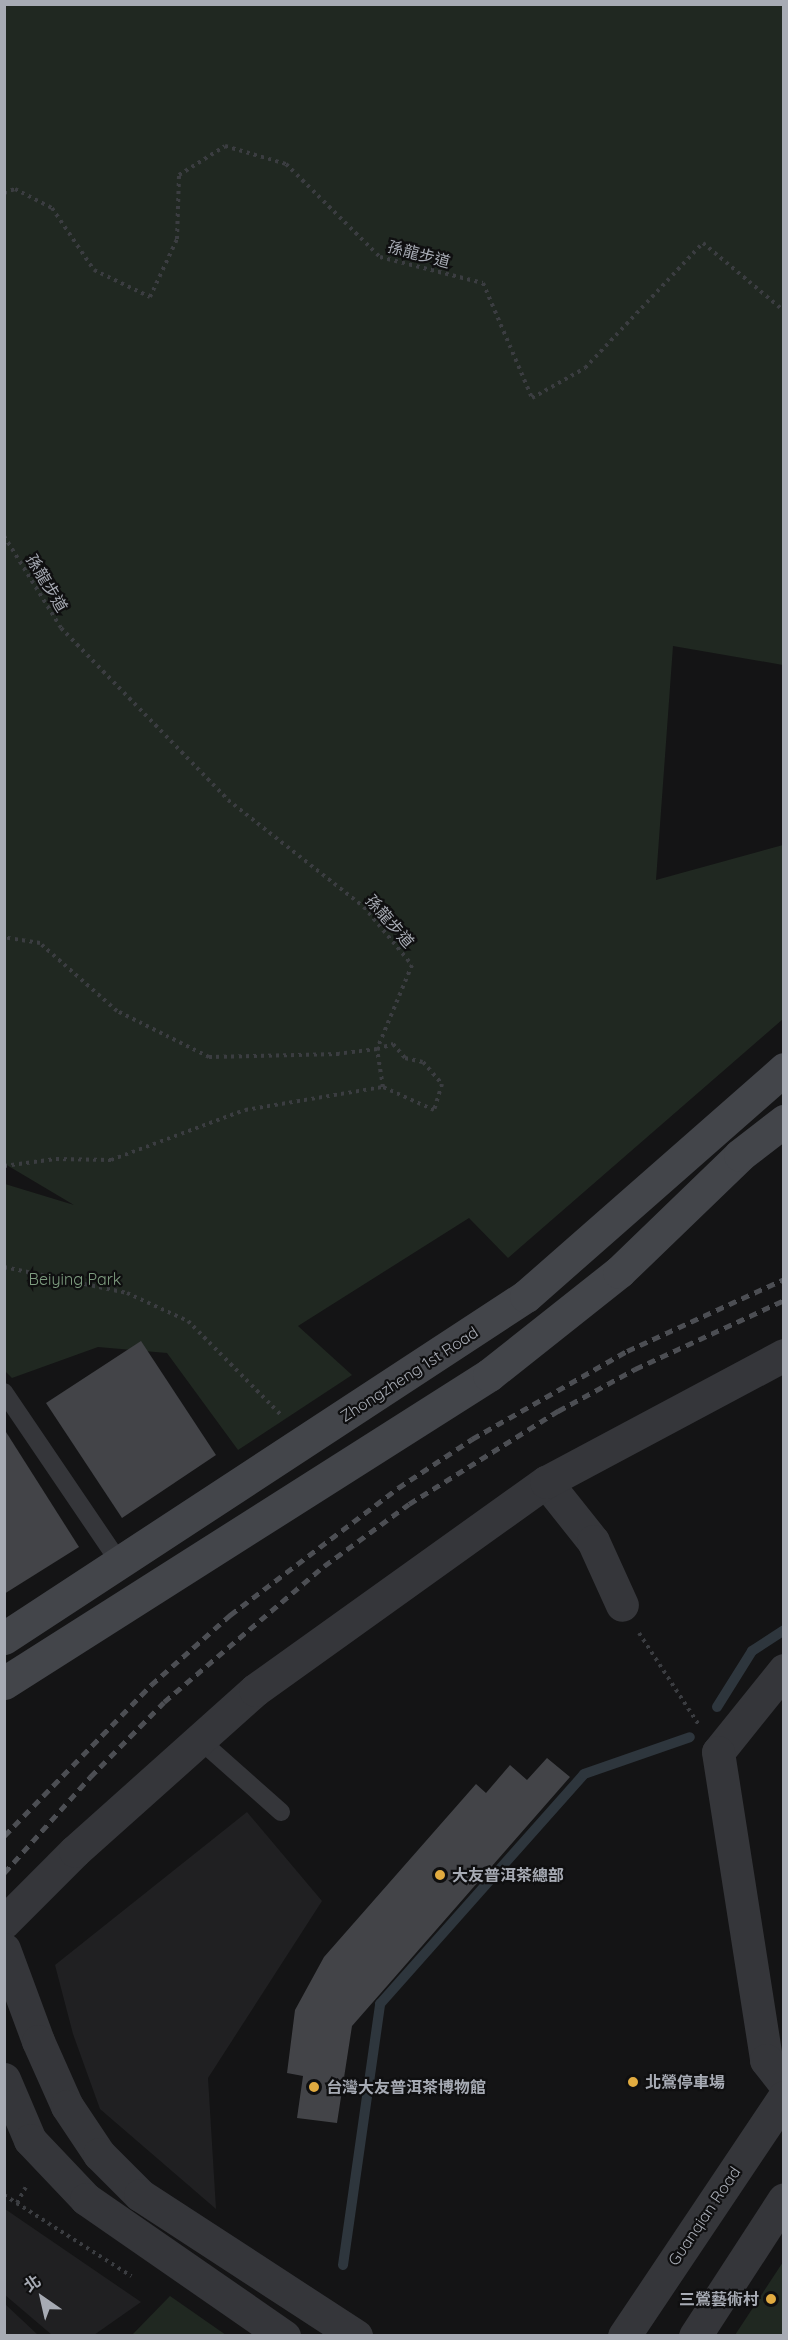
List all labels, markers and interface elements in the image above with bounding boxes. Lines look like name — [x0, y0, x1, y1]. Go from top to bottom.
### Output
street label: 孫龍步道 — [386, 236, 452, 272]
street label: 孫龍步道 — [22, 551, 72, 615]
street label: 孫龍步道 — [362, 891, 418, 951]
park label: Beiying Park — [29, 1269, 121, 1289]
street label: Zhongzheng 1st Road — [336, 1322, 482, 1426]
place label: 大友普洱茶總部 — [452, 1865, 564, 1885]
marker: 大友普洱茶總部 — [433, 1868, 447, 1882]
place label: 北鶯停車場 — [645, 2072, 725, 2092]
marker: 北鶯停車場 — [626, 2075, 640, 2089]
place label: 台灣大友普洱茶博物館 — [326, 2077, 486, 2097]
marker: 台灣大友普洱茶博物館 — [307, 2080, 321, 2094]
street label: Guanqian Road — [664, 2163, 744, 2269]
north arrow — [12, 2268, 72, 2328]
text: 北 — [20, 2270, 44, 2296]
place label: 三鶯藝術村 — [679, 2289, 759, 2309]
marker: 三鶯藝術村 — [764, 2292, 778, 2306]

